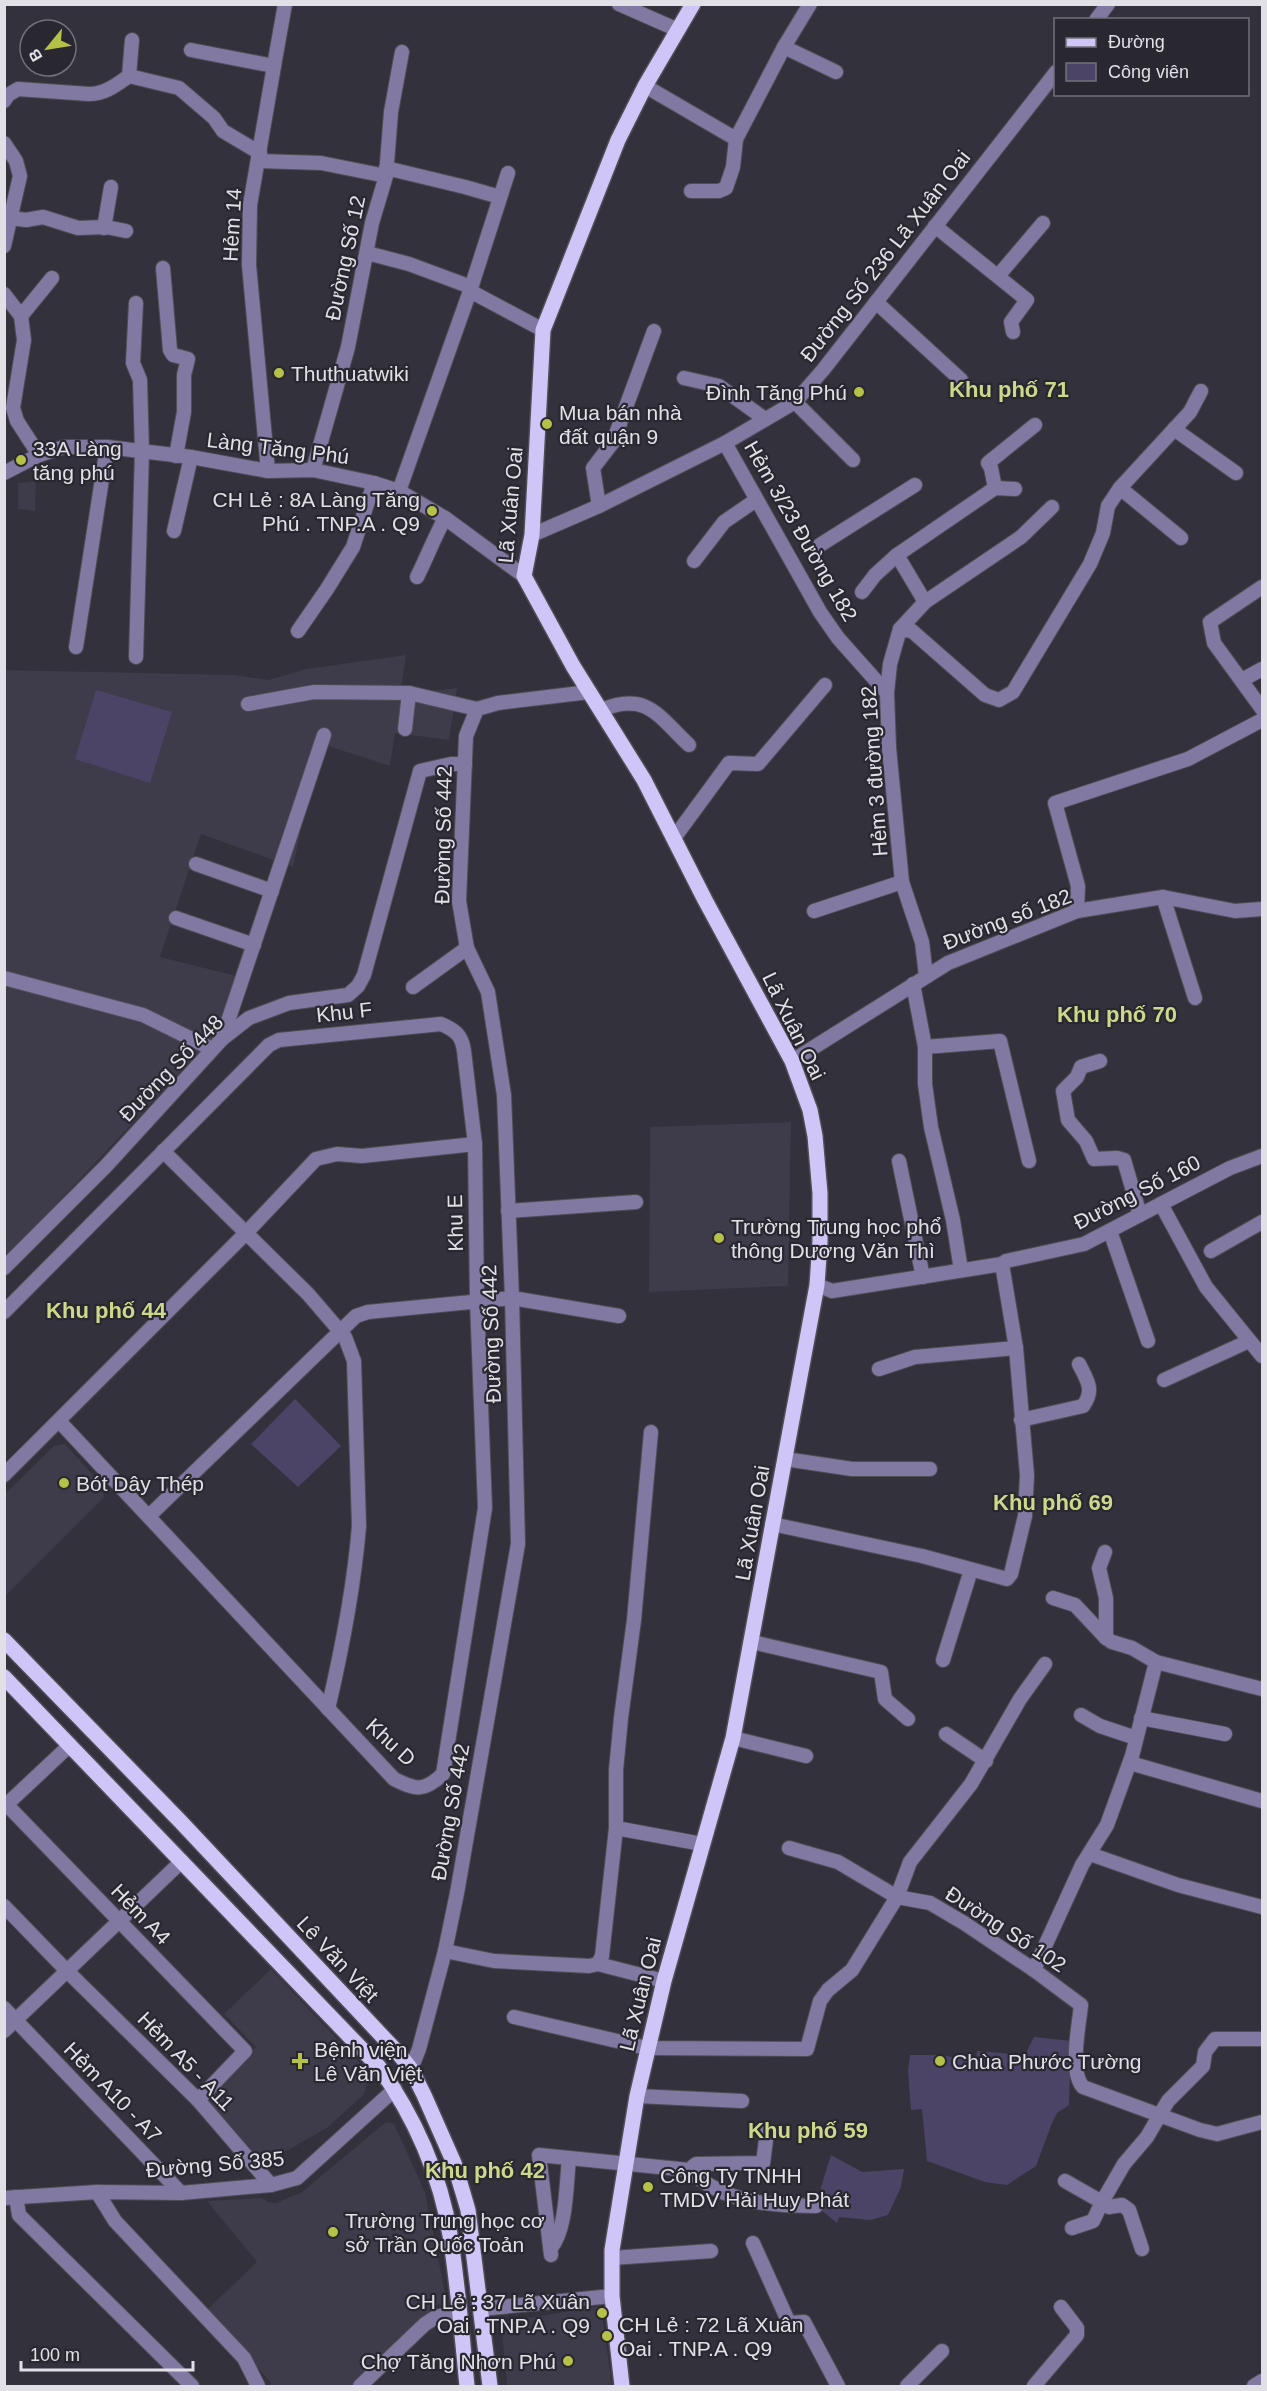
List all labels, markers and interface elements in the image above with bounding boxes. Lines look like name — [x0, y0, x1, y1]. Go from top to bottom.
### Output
north arrow — [18, 18, 78, 78]
legend — [1054, 18, 1249, 96]
text: Đường — [1108, 32, 1165, 52]
text: B — [25, 46, 46, 65]
text: Công viên — [1108, 62, 1189, 82]
street label: Đường Số 236 Lã Xuân Oai — [795, 146, 975, 366]
street label: Hẻm 14 — [219, 187, 245, 262]
street label: Đường Số 12 — [321, 193, 369, 323]
place label: Thuthuatwiki — [291, 362, 409, 385]
marker: Thuthuatwiki — [272, 366, 286, 380]
district label: Khu phố 71 — [949, 377, 1069, 402]
place label: Đình Tăng Phú — [706, 381, 847, 404]
marker: Đình Tăng Phú — [852, 385, 866, 399]
place label: Mua bán nhà đất quận 9 — [559, 401, 682, 448]
marker: Mua bán nhà đất quận 9 — [540, 417, 554, 431]
street label: Làng Tăng Phú — [206, 428, 350, 468]
place label: 33A Làng tăng phú — [33, 437, 122, 484]
street label: Hẻm 3/23 Đường 182 — [740, 437, 862, 625]
street label: Lã Xuân Oai — [493, 446, 527, 564]
marker: 33A Làng tăng phú — [14, 453, 28, 467]
place label: CH Lẻ : 8A Làng Tăng Phú . TNP.A . Q9 — [213, 488, 420, 535]
marker: CH Lẻ : 8A Làng Tăng Phú . TNP.A . Q9 — [425, 504, 439, 518]
street label: Hẻm 3 đường 182 — [857, 685, 891, 857]
street label: Đường Số 442 — [430, 765, 456, 905]
street label: Đường số 182 — [940, 884, 1074, 954]
street label: Lã Xuân Oai — [758, 968, 830, 1084]
street label: Khu F — [315, 998, 373, 1026]
district label: Khu phố 70 — [1057, 1002, 1177, 1027]
street label: Đường Số 448 — [115, 1010, 227, 1126]
street label: Đường Số 160 — [1070, 1150, 1204, 1234]
street label: Khu E — [443, 1194, 467, 1252]
place label: Trường Trung học phổ thông Dương Văn Thì — [731, 1215, 941, 1262]
marker: Trường Trung học phổ thông Dương Văn Thì — [712, 1231, 726, 1245]
street label: Đường Số 442 — [477, 1264, 505, 1404]
district label: Khu phố 44 — [46, 1298, 167, 1323]
street label: Lã Xuân Oai — [731, 1464, 773, 1582]
place label: Bót Dây Thép — [76, 1472, 204, 1495]
marker: Bót Dây Thép — [57, 1476, 71, 1490]
district label: Khu phố 69 — [993, 1490, 1113, 1515]
street label: Khu D — [362, 1714, 420, 1770]
street label: Đường Số 442 — [427, 1742, 473, 1882]
street label: Hẻm A4 — [107, 1879, 175, 1949]
street label: Đường Số 102 — [942, 1882, 1070, 1976]
street label: Lê Văn Việt — [293, 1912, 383, 2007]
street label: Lã Xuân Oai — [615, 1935, 665, 2053]
street label: Hẻm A5 - A11 — [133, 2007, 239, 2115]
street label: Hẻm A10 - A7 — [60, 2037, 166, 2147]
place label: Bệnh viện Lê Văn Việt — [314, 2038, 422, 2085]
place label: Chùa Phước Tường — [952, 2050, 1142, 2073]
marker: Bệnh viện Lê Văn Việt — [291, 2052, 309, 2070]
marker: Chùa Phước Tường — [933, 2054, 947, 2068]
district label: Khu phố 59 — [748, 2118, 868, 2143]
street label: Đường Số 385 — [145, 2146, 285, 2182]
district label: Khu phố 42 — [425, 2158, 545, 2183]
place label: Công Ty TNHH TMDV Hải Huy Phát — [660, 2164, 849, 2211]
marker: Công Ty TNHH TMDV Hải Huy Phát — [641, 2180, 655, 2194]
place label: Trường Trung học cơ sở Trần Quốc Toản — [345, 2209, 545, 2256]
marker: Trường Trung học cơ sở Trần Quốc Toản — [326, 2225, 340, 2239]
place label: CH Lẻ : 37 Lã Xuân Oai . TNP.A . Q9 — [406, 2290, 590, 2337]
marker: CH Lẻ : 37 Lã Xuân Oai . TNP.A . Q9 — [595, 2306, 609, 2320]
place label: CH Lẻ : 72 Lã Xuân Oai . TNP.A . Q9 — [619, 2313, 803, 2360]
marker: CH Lẻ : 72 Lã Xuân Oai . TNP.A . Q9 — [600, 2329, 614, 2343]
scale bar — [21, 2334, 194, 2372]
text: 100 m — [30, 2345, 80, 2365]
place label: Chợ Tăng Nhơn Phú — [361, 2350, 556, 2373]
marker: Chợ Tăng Nhơn Phú — [561, 2354, 575, 2368]

